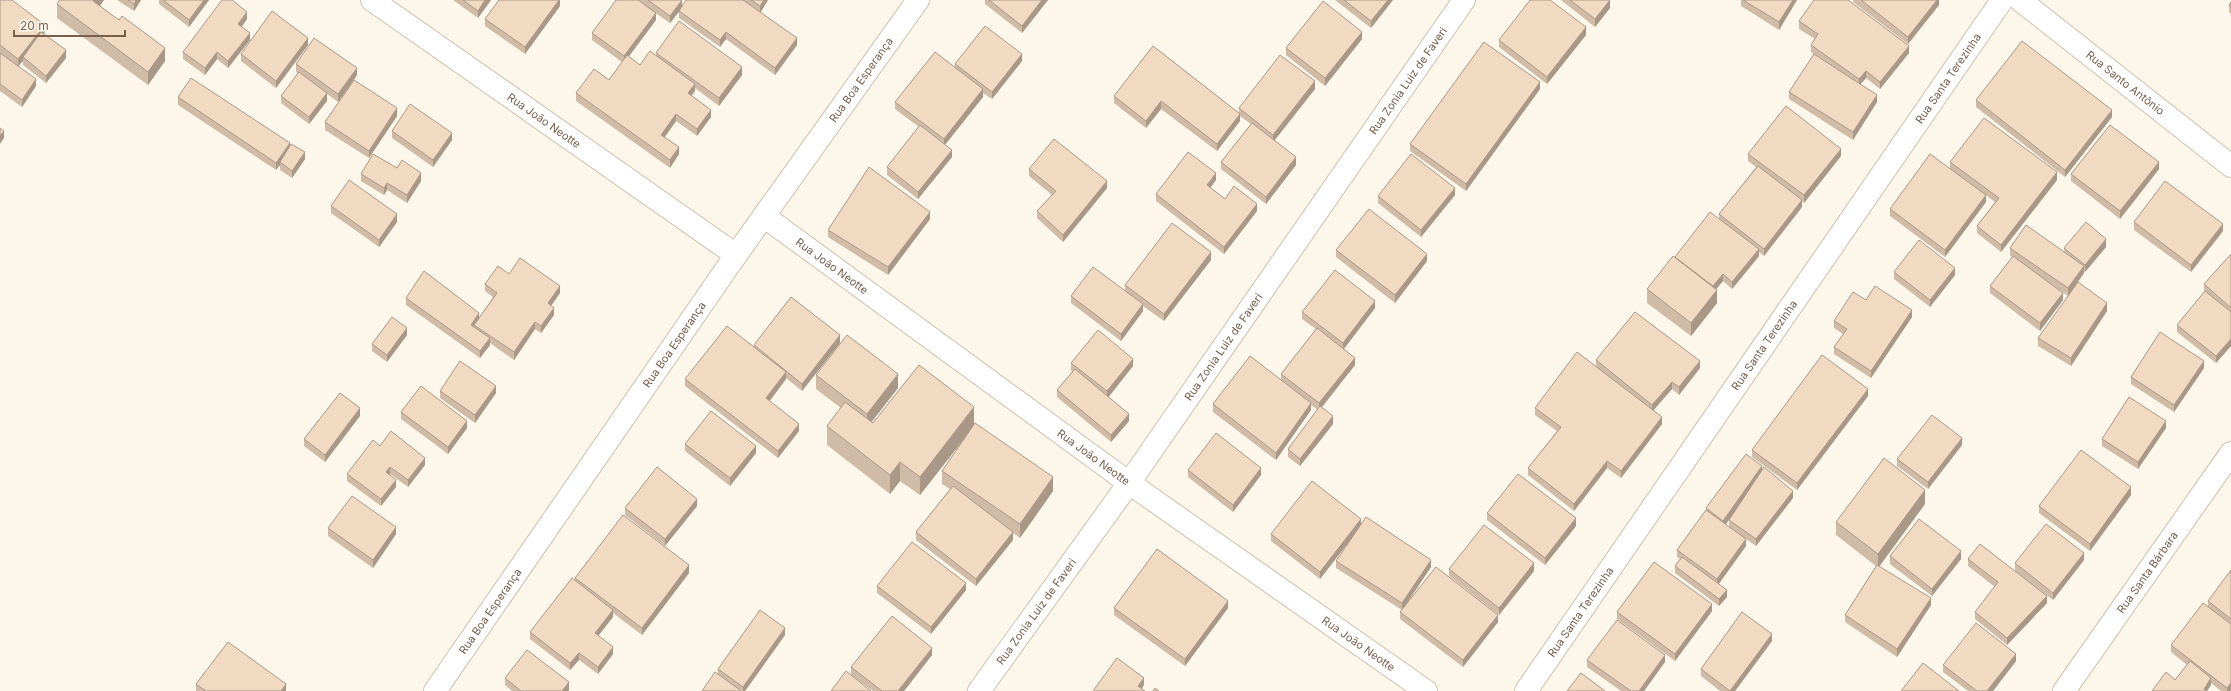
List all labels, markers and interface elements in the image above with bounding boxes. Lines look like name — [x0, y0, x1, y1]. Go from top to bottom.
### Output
scale bar — [14, 12, 125, 38]
text: 20 m — [20, 18, 49, 33]
street label: Rua Zonia Luiz de Faveri — [1366, 24, 1450, 137]
street label: Rua Santa Terezinha — [1912, 31, 1984, 126]
street label: Rua Boa Esperança — [826, 35, 896, 125]
street label: Rua Santo Antônio — [2083, 48, 2168, 118]
street label: Rua João Neotte — [505, 90, 583, 151]
street label: Rua João Neotte — [793, 235, 871, 297]
street label: Rua Zonia Luiz de Faveri — [1181, 291, 1265, 403]
street label: Rua Santa Terezinha — [1728, 297, 1800, 393]
street label: Rua Boa Esperança — [640, 299, 709, 390]
street label: Rua João Neotte — [1055, 426, 1133, 488]
street label: Rua Santa Bárbara — [2114, 529, 2181, 616]
street label: Rua Zonia Luiz de Faveri — [993, 556, 1079, 667]
street label: Rua Santa Terezinha — [1545, 564, 1616, 660]
street label: Rua Boa Esperança — [456, 566, 525, 657]
street label: Rua João Neotte — [1319, 613, 1398, 674]

